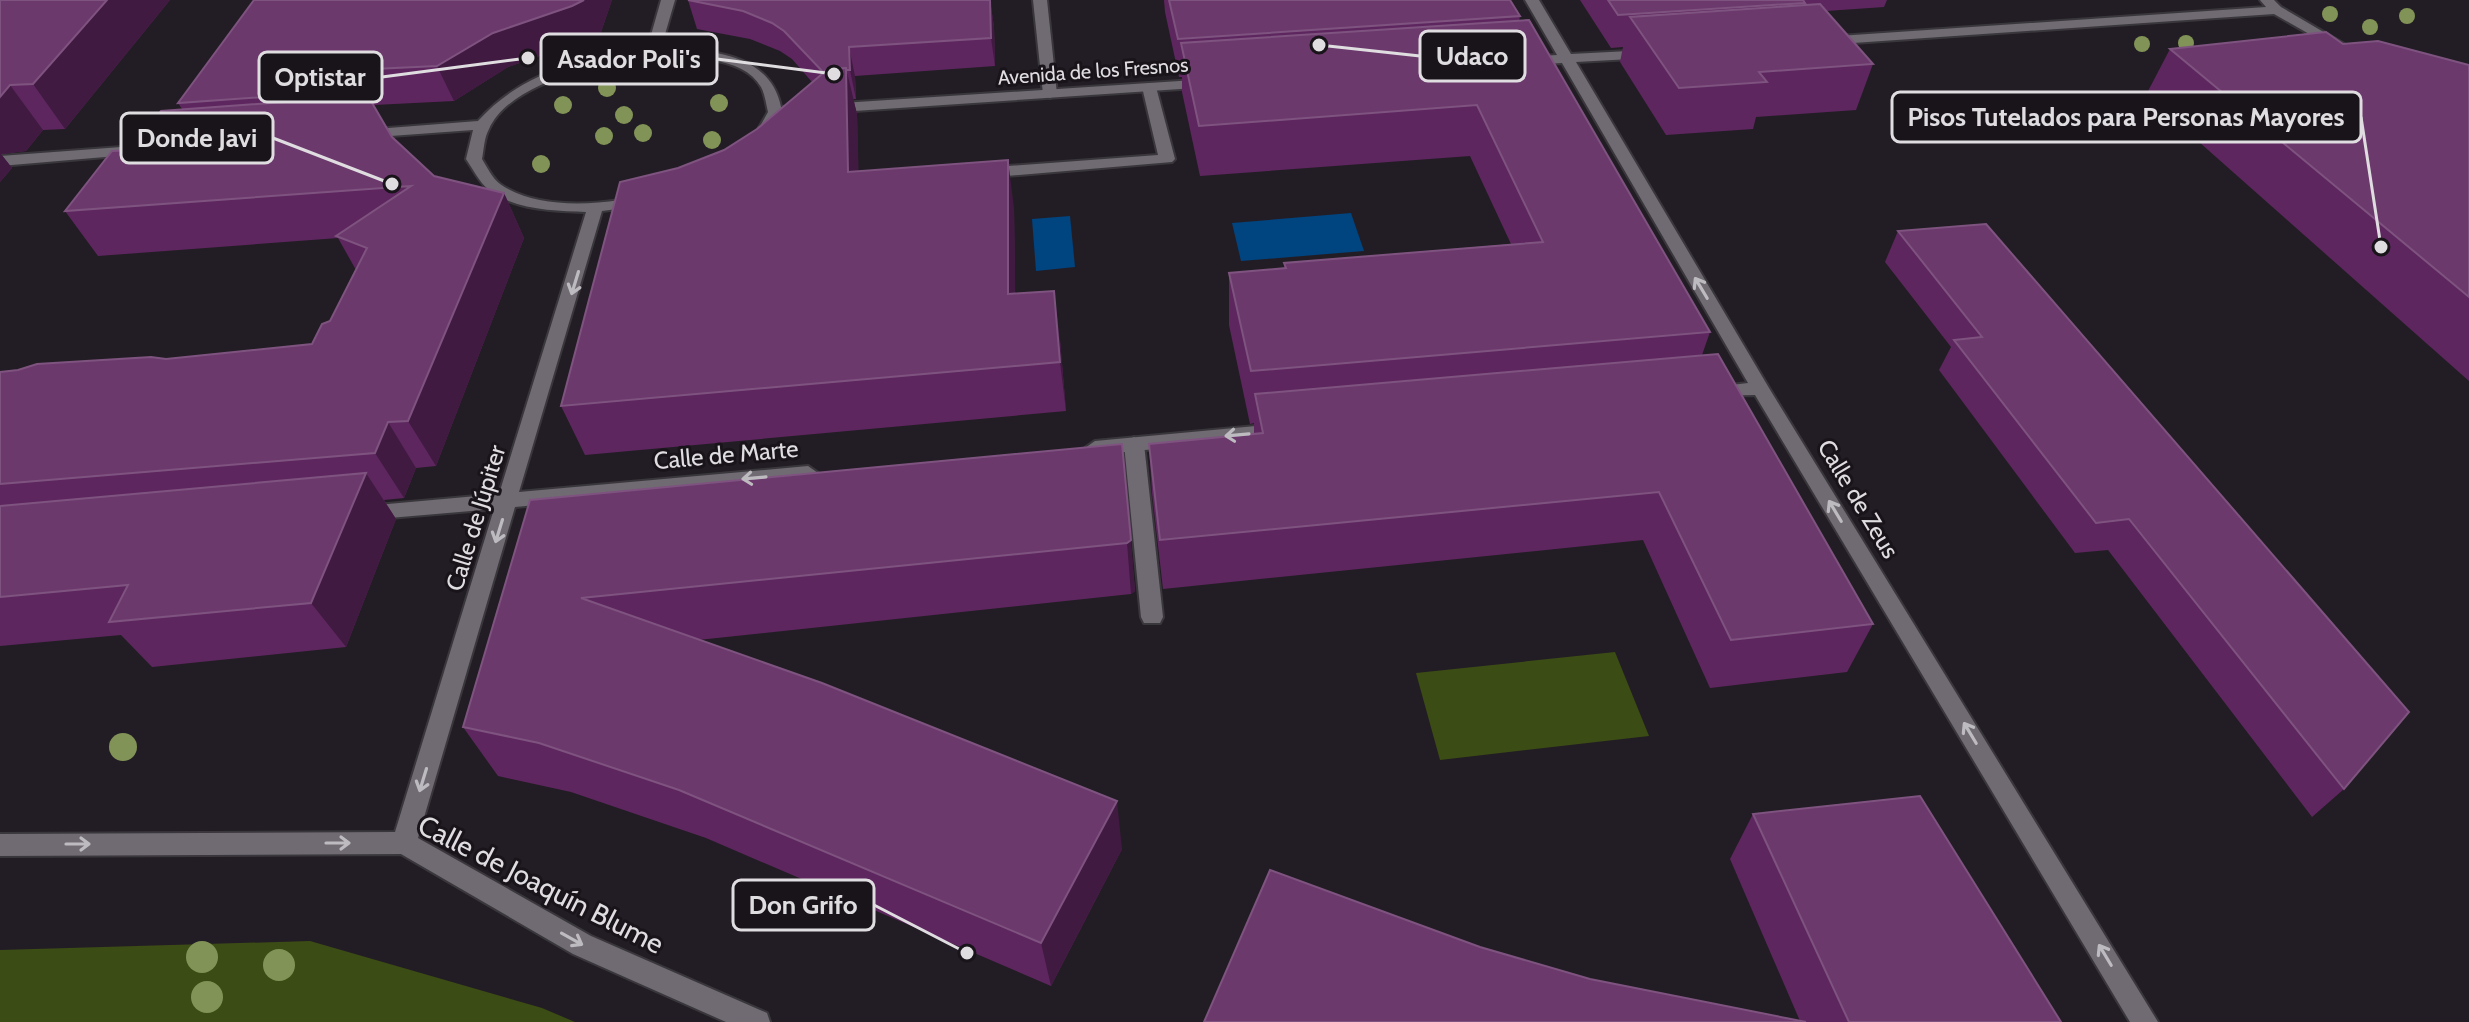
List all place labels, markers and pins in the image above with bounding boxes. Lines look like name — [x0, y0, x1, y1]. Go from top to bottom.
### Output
callout: Udaco — [1420, 31, 1525, 81]
callout: Asador Poli's — [541, 34, 717, 84]
callout: Optistar — [259, 52, 382, 102]
callout: Pisos Tutelados para Personas Mayores — [1892, 92, 2361, 142]
callout: Donde Javi — [121, 113, 273, 163]
callout: Don Grifo — [733, 880, 874, 930]

